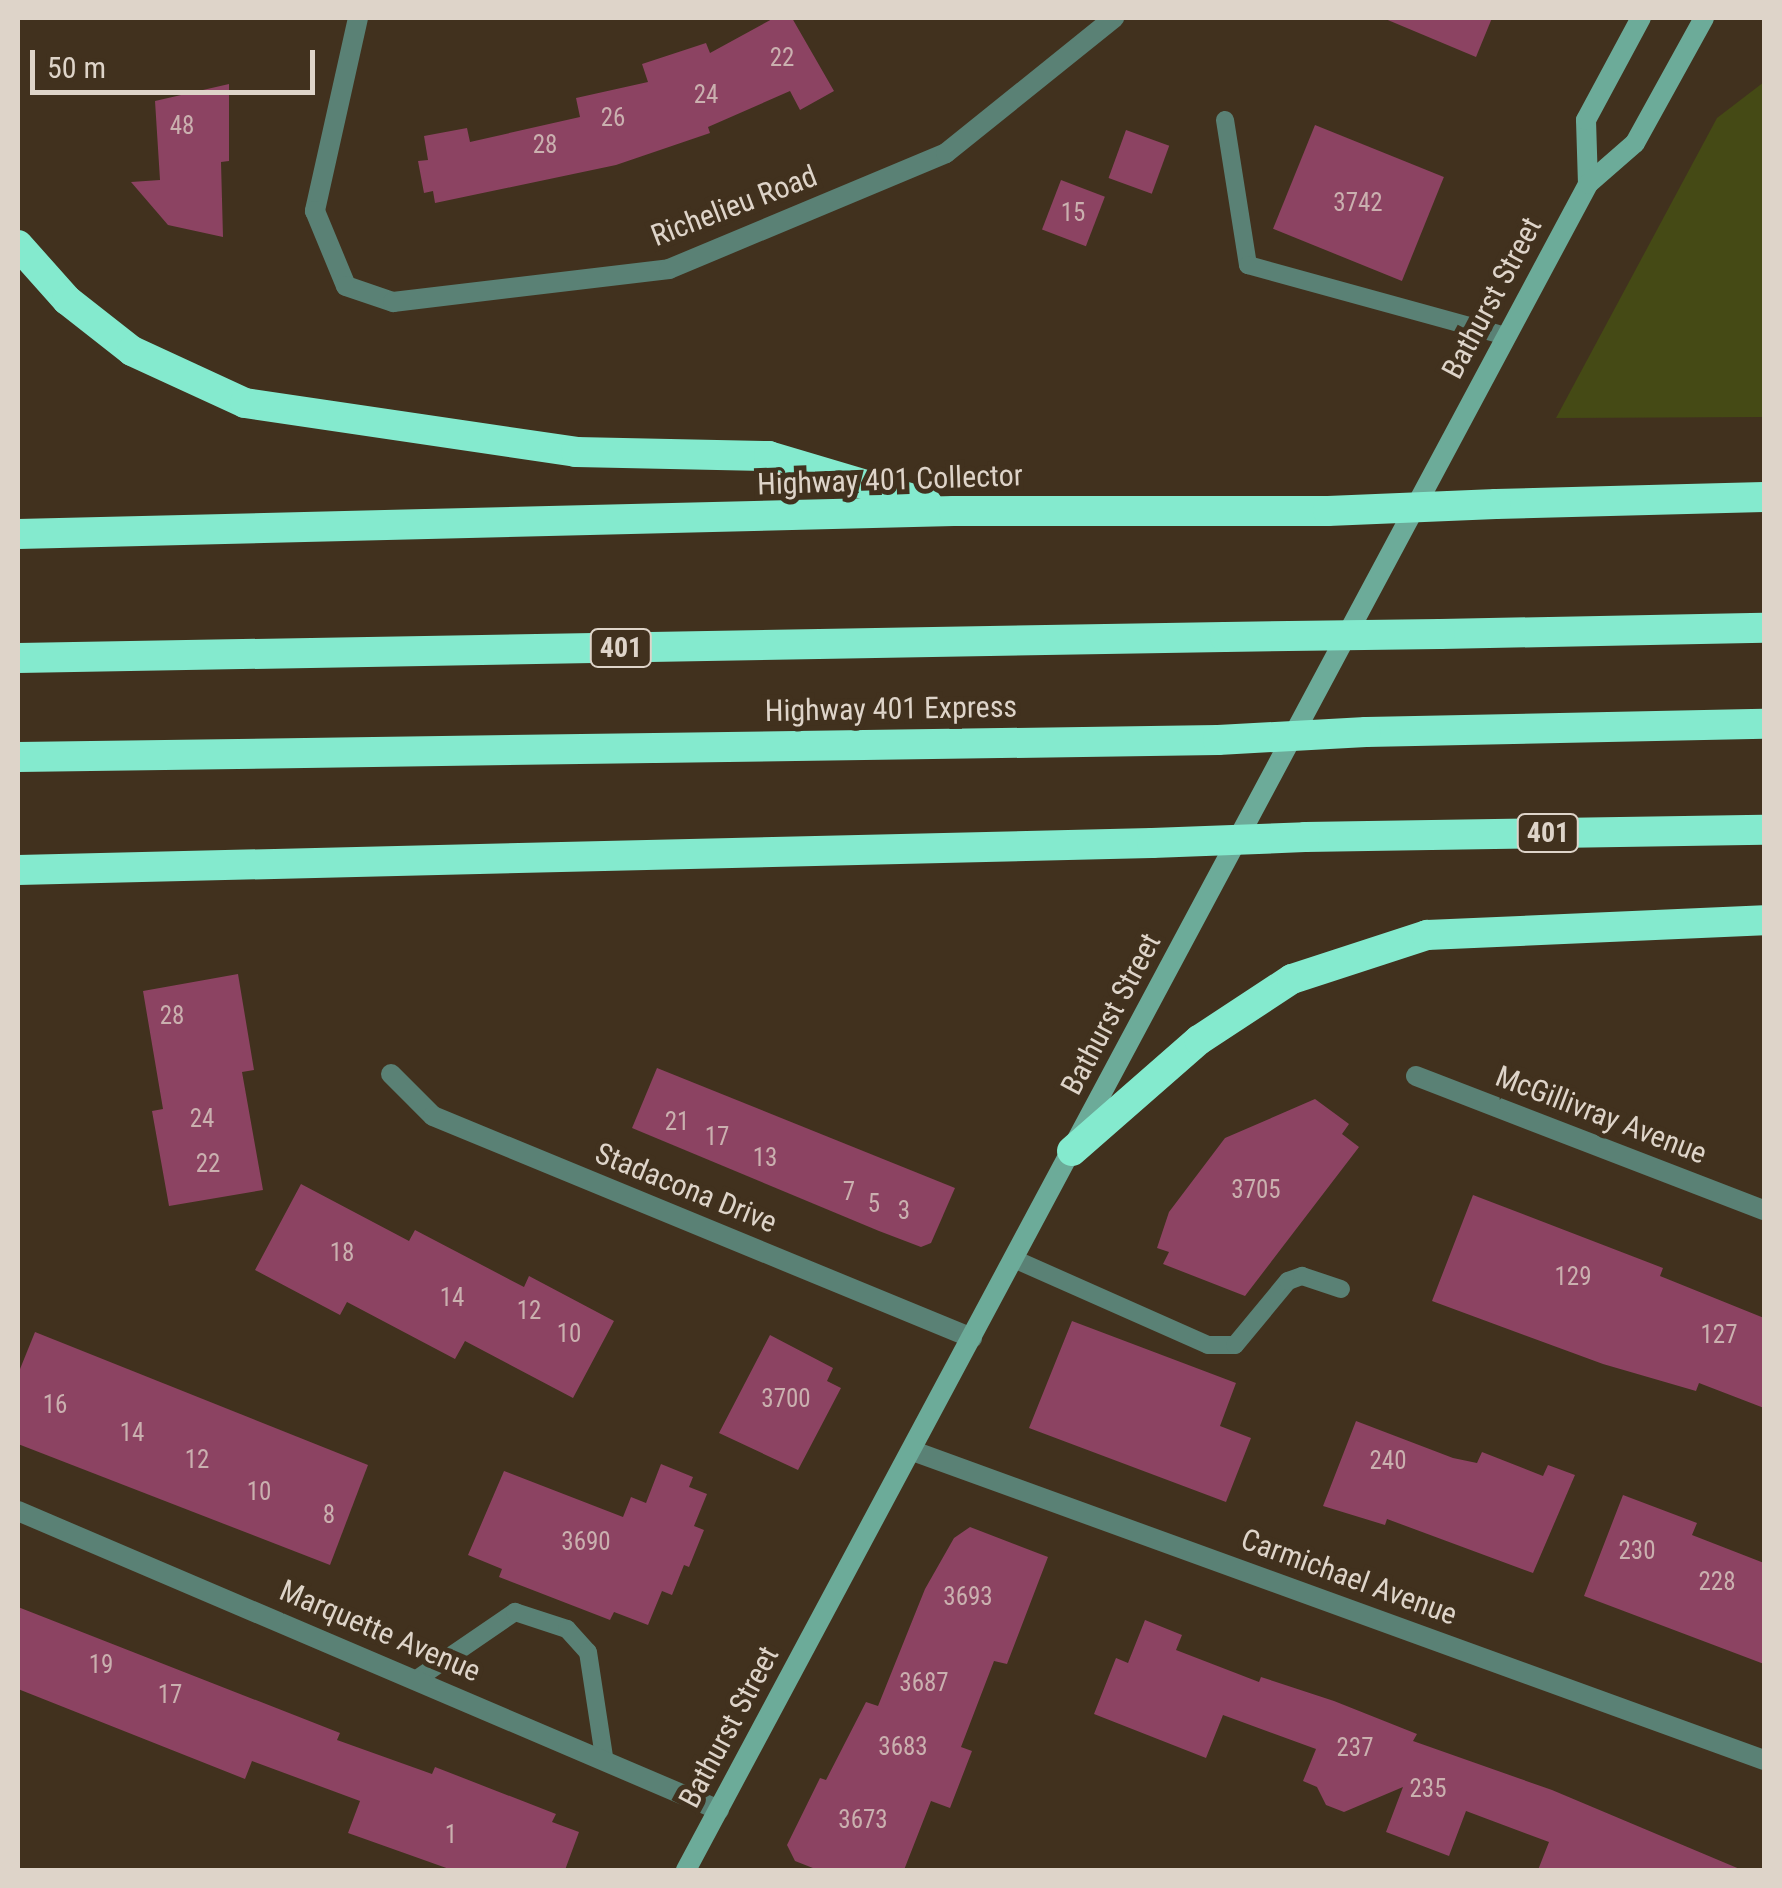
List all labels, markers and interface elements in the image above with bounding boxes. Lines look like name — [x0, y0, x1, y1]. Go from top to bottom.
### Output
scale bar — [35, 30, 320, 92]
house number: 22 — [770, 43, 794, 73]
text: 50 m — [47, 50, 106, 85]
house number: 24 — [694, 80, 718, 110]
house number: 26 — [601, 103, 625, 133]
house number: 48 — [170, 111, 194, 141]
house number: 28 — [533, 130, 557, 160]
street label: Richelieu Road — [646, 158, 822, 254]
house number: 3742 — [1333, 188, 1383, 218]
house number: 15 — [1061, 198, 1085, 228]
street label: Bathurst Street — [1434, 211, 1550, 385]
street label: Highway 401 Collector — [757, 457, 1023, 503]
road number: 401 — [588, 625, 654, 671]
street label: Highway 401 Express — [765, 689, 1017, 729]
road number: 401 — [1516, 810, 1580, 856]
street label: Bathurst Street — [1053, 927, 1169, 1101]
house number: 28 — [160, 1001, 184, 1031]
street label: McGillivray Avenue — [1490, 1058, 1712, 1172]
house number: 24 — [190, 1104, 214, 1134]
house number: 21 — [665, 1107, 689, 1137]
house number: 17 — [705, 1122, 729, 1152]
street label: Stadacona Drive — [590, 1135, 782, 1241]
house number: 13 — [753, 1143, 777, 1173]
house number: 22 — [196, 1149, 220, 1179]
house number: 3705 — [1231, 1175, 1281, 1205]
house number: 7 — [843, 1177, 855, 1207]
house number: 5 — [868, 1189, 880, 1219]
house number: 3 — [898, 1196, 910, 1226]
house number: 18 — [330, 1238, 354, 1268]
house number: 129 — [1554, 1262, 1592, 1292]
house number: 14 — [440, 1283, 464, 1313]
house number: 12 — [517, 1296, 541, 1326]
house number: 10 — [557, 1319, 581, 1349]
house number: 127 — [1700, 1320, 1738, 1350]
house number: 3700 — [761, 1384, 811, 1414]
house number: 16 — [43, 1390, 67, 1420]
house number: 14 — [120, 1418, 144, 1448]
house number: 12 — [185, 1445, 209, 1475]
house number: 240 — [1369, 1446, 1407, 1476]
house number: 10 — [247, 1477, 271, 1507]
house number: 8 — [323, 1500, 335, 1530]
street label: Carmichael Avenue — [1236, 1521, 1462, 1633]
house number: 3690 — [561, 1527, 611, 1557]
house number: 230 — [1618, 1536, 1656, 1566]
house number: 228 — [1698, 1567, 1736, 1597]
street label: Marquette Avenue — [274, 1573, 486, 1689]
house number: 3693 — [943, 1582, 993, 1612]
street label: Bathurst Street — [671, 1640, 787, 1814]
house number: 19 — [89, 1650, 113, 1680]
house number: 3687 — [899, 1668, 949, 1698]
house number: 17 — [158, 1680, 182, 1710]
house number: 3683 — [878, 1732, 928, 1762]
house number: 237 — [1336, 1733, 1374, 1763]
house number: 235 — [1409, 1774, 1447, 1804]
house number: 3673 — [838, 1805, 888, 1835]
house number: 1 — [445, 1820, 457, 1850]

